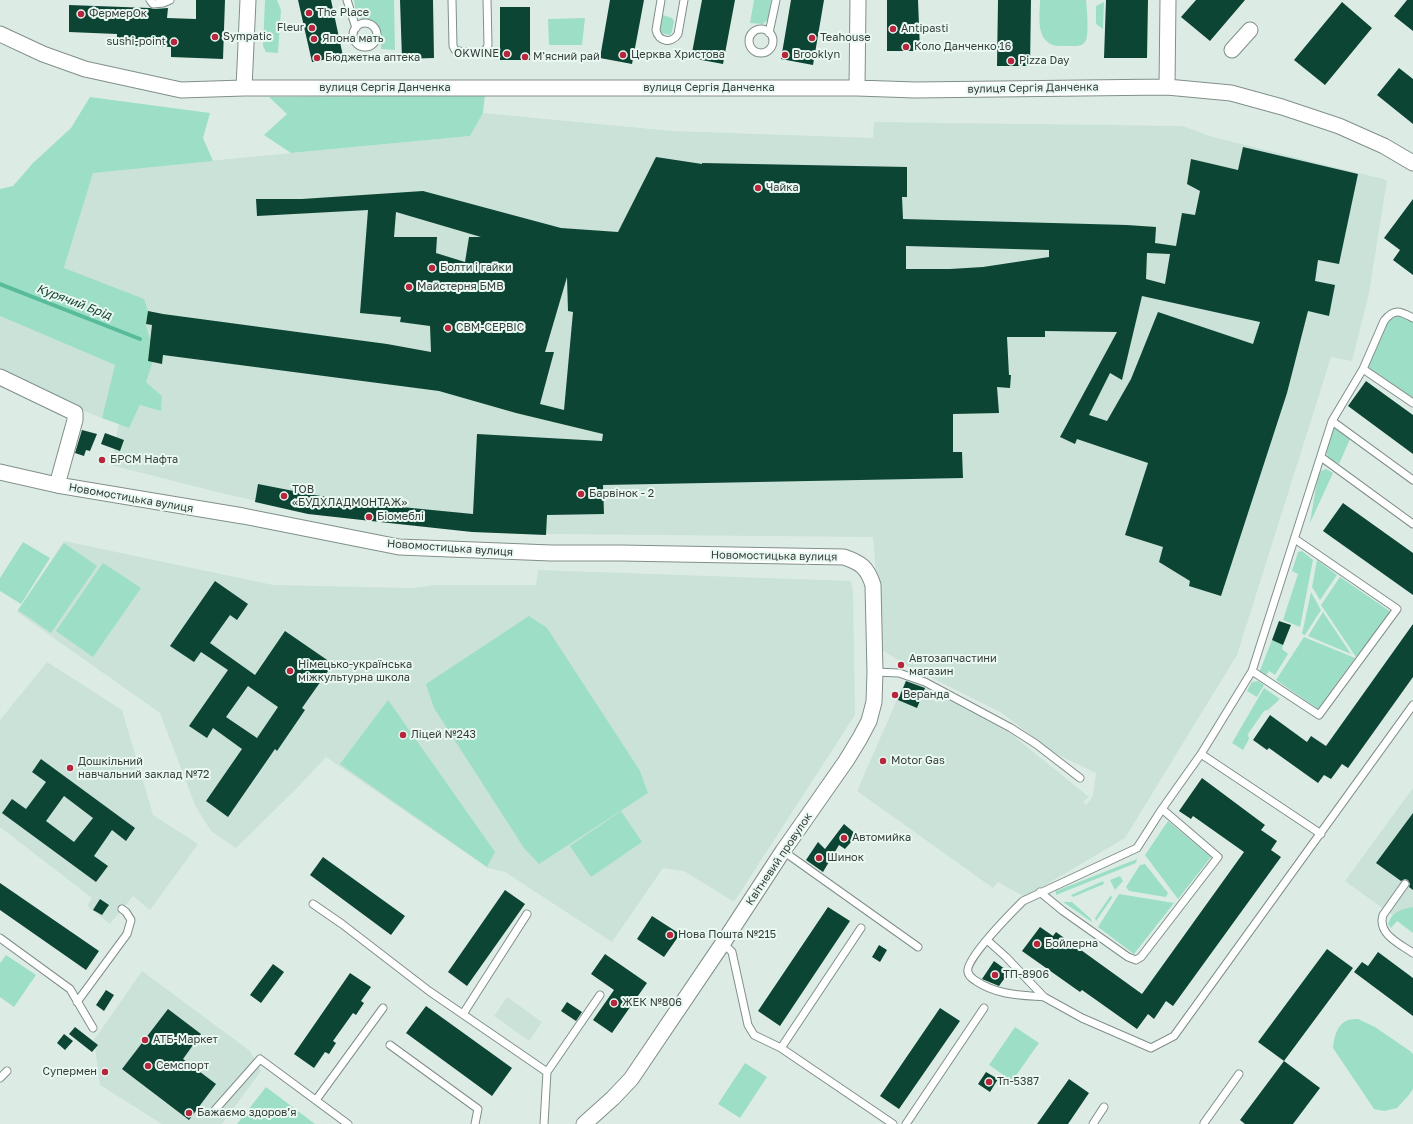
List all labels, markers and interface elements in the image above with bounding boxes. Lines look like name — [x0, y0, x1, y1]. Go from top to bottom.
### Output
place label: The Place — [317, 6, 369, 20]
place label: ФермерОк — [89, 7, 147, 21]
marker: The Place — [304, 8, 314, 18]
marker: ФермерОк — [76, 9, 86, 19]
place label: Fleur — [277, 21, 304, 35]
place label: Antipasti — [901, 22, 949, 36]
marker: Fleur — [307, 23, 317, 33]
marker: Antipasti — [888, 24, 898, 34]
place label: Sympatic — [223, 30, 272, 44]
place label: Teahouse — [820, 31, 871, 45]
marker: Sympatic — [210, 32, 220, 42]
place label: Япона мать — [322, 32, 384, 46]
marker: Teahouse — [807, 33, 817, 43]
marker: Япона мать — [309, 34, 319, 44]
place label: sushi-point — [106, 35, 166, 49]
marker: sushi-point — [169, 37, 179, 47]
place label: Коло Данченко 16 — [914, 40, 1011, 54]
marker: Коло Данченко 16 — [901, 42, 911, 52]
place label: OKWINE — [454, 47, 499, 61]
place label: Церква Христова — [631, 48, 725, 62]
place label: Brooklyn — [793, 48, 840, 62]
marker: OKWINE — [502, 49, 512, 59]
place label: М'ясний рай — [533, 50, 600, 64]
marker: Церква Христова — [618, 50, 628, 60]
marker: Brooklyn — [780, 50, 790, 60]
place label: Бюджетна аптека — [325, 51, 420, 65]
marker: М'ясний рай — [520, 52, 530, 62]
marker: Бюджетна аптека — [312, 53, 322, 63]
place label: Pizza Day — [1019, 54, 1069, 68]
marker: Pizza Day — [1006, 56, 1016, 66]
street label: вулиця Сергія Данченка — [967, 80, 1099, 96]
street label: вулиця Сергія Данченка — [319, 81, 451, 95]
street label: вулиця Сергія Данченка — [643, 81, 775, 95]
place label: Чайка — [766, 181, 799, 195]
marker: Чайка — [753, 183, 763, 193]
place label: Болти і гайки — [440, 261, 512, 275]
marker: Болти і гайки — [427, 263, 437, 273]
place label: Майстерня БМВ — [417, 280, 504, 294]
water label: Курячий Брід — [35, 281, 113, 323]
marker: Майстерня БМВ — [404, 282, 414, 292]
place label: СВМ-СЕРВІС — [456, 321, 524, 335]
marker: СВМ-СЕРВІС — [443, 323, 453, 333]
place label: БРСМ Нафта — [110, 453, 178, 467]
marker: БРСМ Нафта — [97, 455, 107, 465]
street label: Новомостицька вулиця — [68, 481, 194, 515]
place label: ТОВ «БУДХЛАДМОНТАЖ» — [292, 483, 407, 509]
place label: Барвінок - 2 — [589, 487, 654, 501]
marker: Барвінок - 2 — [576, 489, 586, 499]
marker: ТОВ «БУДХЛАДМОНТАЖ» — [279, 491, 289, 501]
place label: Біомеблі — [377, 510, 424, 524]
marker: Біомеблі — [364, 512, 374, 522]
street label: Новомостицька вулиця — [386, 537, 514, 559]
street label: Новомостицька вулиця — [711, 548, 837, 564]
place label: Автозапчастини магазин — [909, 652, 997, 678]
place label: Німецько-українська міжкультурна школа — [298, 658, 412, 684]
marker: Автозапчастини магазин — [896, 660, 906, 670]
marker: Німецько-українська міжкультурна школа — [285, 666, 295, 676]
place label: Веранда — [903, 688, 949, 702]
marker: Веранда — [890, 690, 900, 700]
place label: Ліцей №243 — [411, 728, 476, 742]
marker: Ліцей №243 — [398, 730, 408, 740]
place label: Motor Gas — [891, 754, 945, 768]
place label: Дошкільний навчальний заклад №72 — [78, 755, 209, 781]
marker: Motor Gas — [878, 756, 888, 766]
marker: Дошкільний навчальний заклад №72 — [65, 763, 75, 773]
street label: Квітневий провулок — [743, 810, 815, 908]
place label: Автомийка — [852, 831, 911, 845]
marker: Автомийка — [839, 833, 849, 843]
place label: Шинок — [827, 851, 864, 865]
marker: Шинок — [814, 853, 824, 863]
place label: Нова Пошта №215 — [678, 928, 776, 942]
marker: Нова Пошта №215 — [665, 930, 675, 940]
place label: Бойлерна — [1045, 937, 1098, 951]
marker: Бойлерна — [1032, 939, 1042, 949]
place label: ТП-8906 — [1003, 968, 1049, 982]
marker: ТП-8906 — [990, 970, 1000, 980]
place label: ЖЕК №806 — [622, 996, 682, 1010]
marker: ЖЕК №806 — [609, 998, 619, 1008]
place label: АТБ-Маркет — [153, 1033, 218, 1047]
marker: АТБ-Маркет — [140, 1035, 150, 1045]
place label: Семспорт — [156, 1059, 209, 1073]
marker: Семспорт — [143, 1061, 153, 1071]
place label: Супермен — [43, 1065, 97, 1079]
marker: Супермен — [100, 1067, 110, 1077]
place label: Тп-5387 — [997, 1075, 1039, 1089]
marker: Тп-5387 — [984, 1077, 994, 1087]
place label: Бажаємо здоровʼя — [197, 1106, 297, 1120]
marker: Бажаємо здоровʼя — [184, 1108, 194, 1118]

